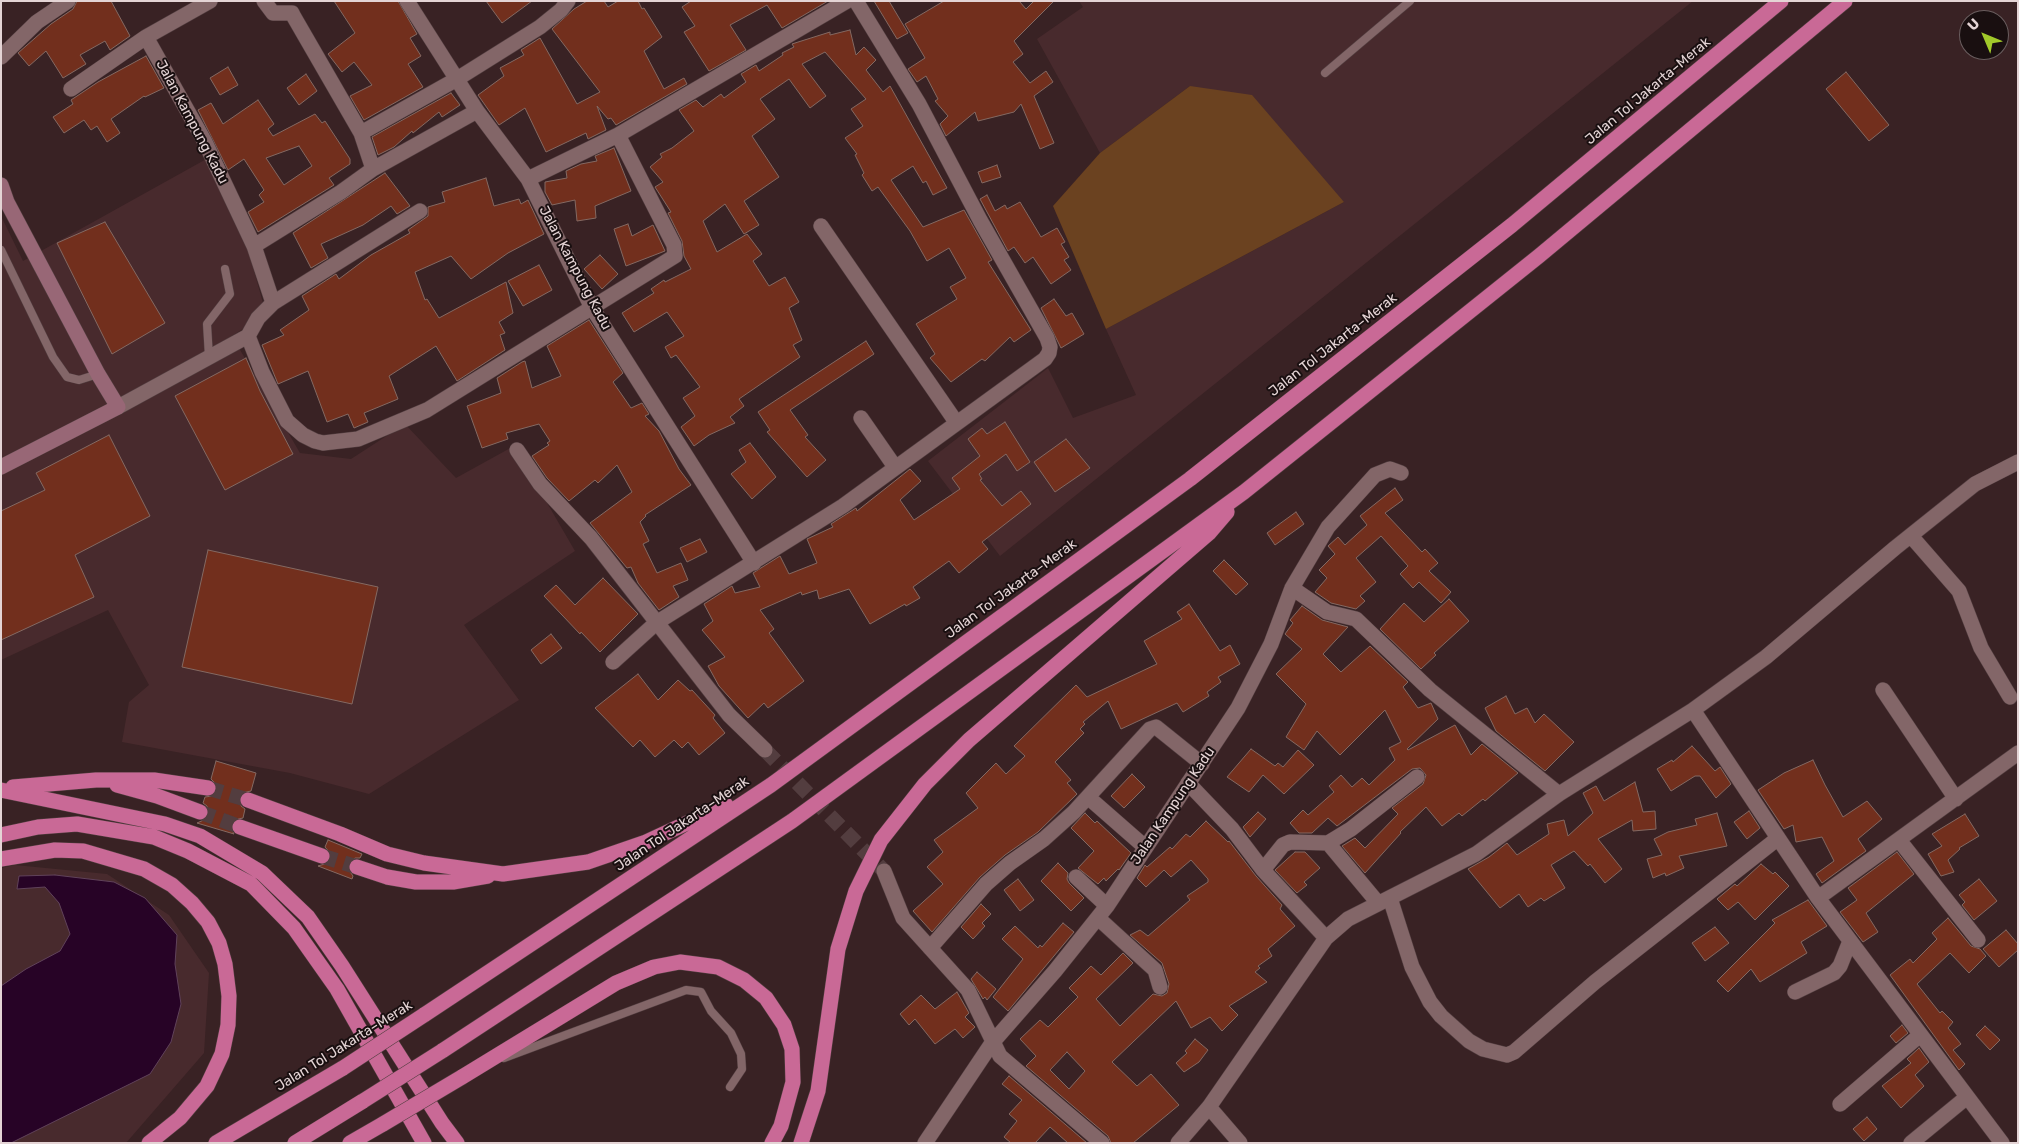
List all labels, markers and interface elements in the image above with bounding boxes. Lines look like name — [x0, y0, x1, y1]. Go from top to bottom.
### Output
north arrow — [1959, 10, 2009, 60]
text: U — [1964, 15, 1983, 34]
street label: Jalan Tol Jakarta–Merak — [1582, 34, 1714, 148]
street label: Jalan Kampung Kadu — [152, 57, 232, 187]
street label: Jalan Kampung Kadu — [535, 203, 615, 333]
street label: Jalan Tol Jakarta–Merak — [1266, 290, 1400, 400]
street label: Jalan Tol Jakarta–Merak — [942, 536, 1080, 642]
street label: Jalan Kampung Kadu — [1127, 744, 1219, 868]
street label: Jalan Tol Jakarta–Merak — [612, 773, 752, 875]
street label: Jalan Tol Jakarta–Merak — [272, 997, 416, 1095]

